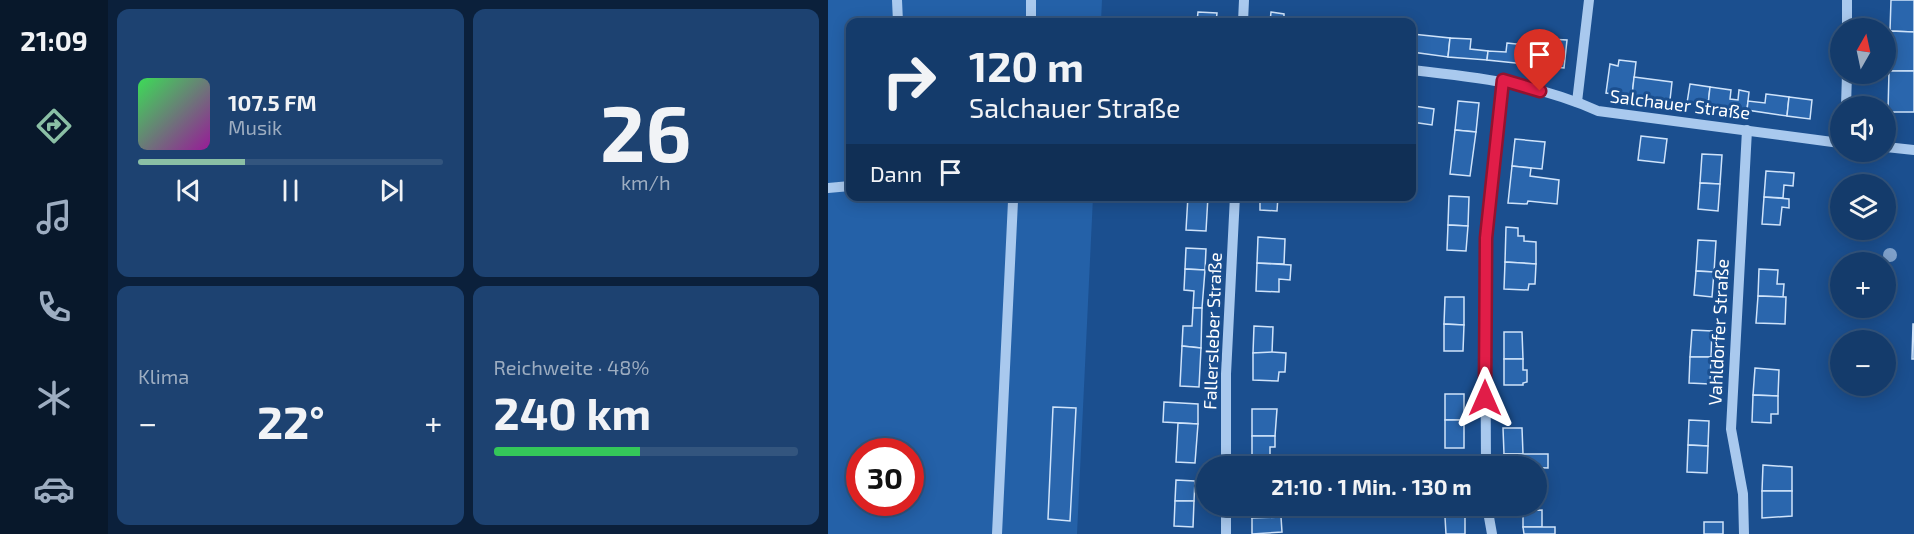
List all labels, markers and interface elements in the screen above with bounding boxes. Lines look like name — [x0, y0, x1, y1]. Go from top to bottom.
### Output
north arrow — [1830, 18, 1896, 84]
map controls — [1830, 18, 1896, 396]
text: 21:09 — [20, 24, 88, 56]
pin — [1514, 29, 1565, 91]
icon: arrive — [1523, 38, 1556, 71]
text: 120 m — [969, 40, 1084, 90]
icon: right — [870, 42, 948, 120]
text: 26 — [600, 84, 691, 178]
street label: Salchauer Straße — [1609, 84, 1751, 124]
text: 107.5 FM — [228, 89, 317, 115]
text: Salchauer Straße — [969, 91, 1181, 123]
button: sound — [1830, 96, 1896, 162]
icon: directions — [33, 105, 75, 147]
text: Musik — [228, 115, 282, 139]
icon: arrive — [934, 156, 967, 189]
text: Dann — [870, 160, 922, 186]
text: km/h — [621, 170, 671, 194]
icon: previous — [172, 174, 205, 207]
icon: pause — [274, 174, 307, 207]
icon: next — [375, 174, 408, 207]
button: layers — [1830, 174, 1896, 240]
icon: music — [33, 196, 75, 238]
street label: Fallersleber Straße — [1198, 252, 1226, 410]
button: + — [1830, 252, 1896, 318]
street label: Vahldorfer Straße — [1703, 258, 1733, 406]
icon: phone — [33, 286, 75, 328]
button: − — [1830, 330, 1896, 396]
text: Reichweite · 48% — [494, 355, 649, 379]
text: Klima — [138, 364, 189, 388]
position arrow — [1453, 366, 1517, 430]
icon: climate — [33, 377, 75, 419]
text: 240 km — [494, 385, 651, 439]
text: 22° — [257, 394, 325, 448]
text: − — [138, 402, 157, 442]
text: + — [424, 402, 443, 442]
speed limit sign: 30 — [846, 438, 924, 516]
icon: car — [33, 468, 75, 510]
text: 21:10 · 1 Min. · 130 m — [1271, 473, 1472, 499]

